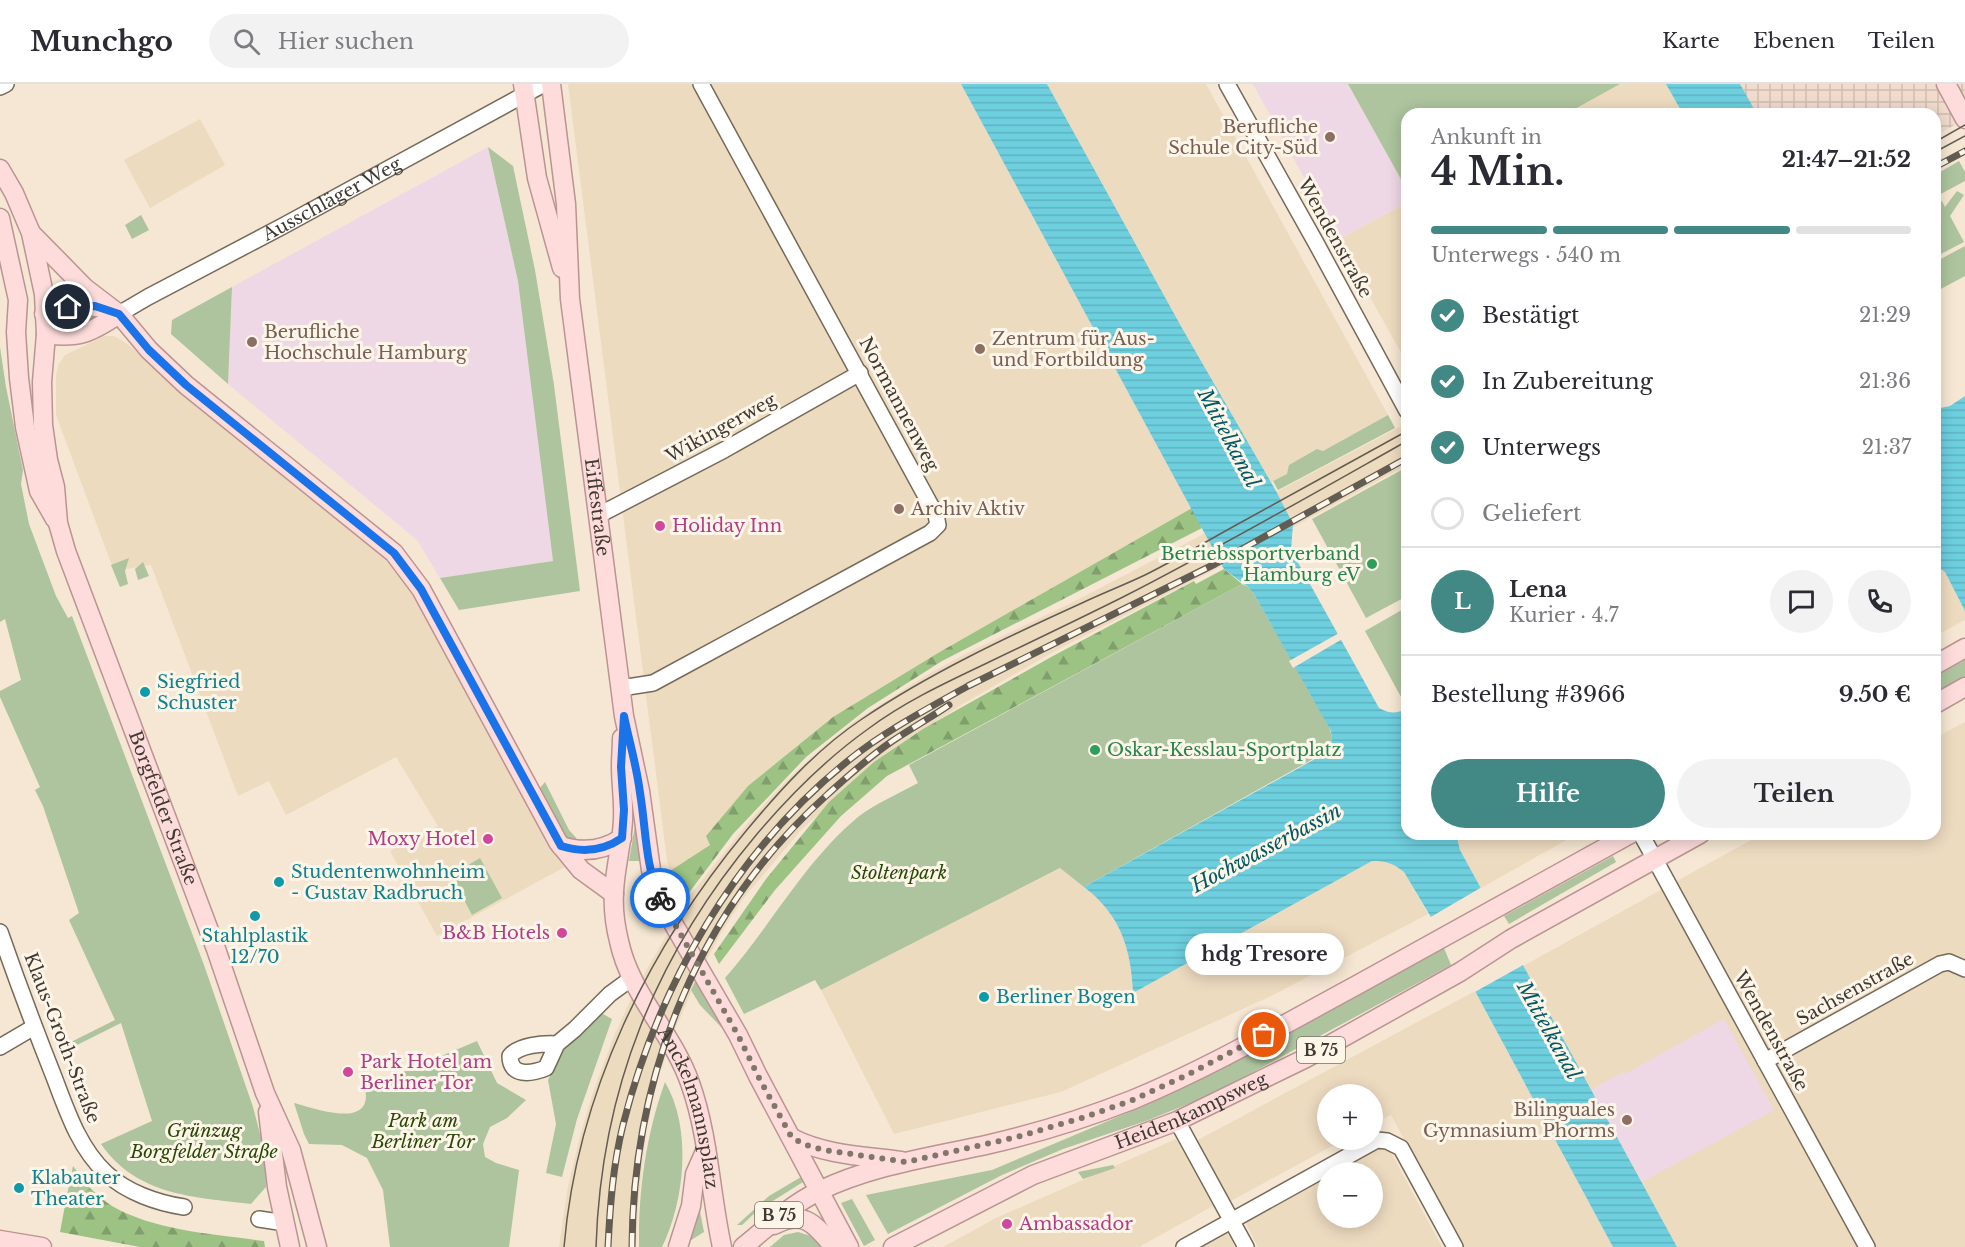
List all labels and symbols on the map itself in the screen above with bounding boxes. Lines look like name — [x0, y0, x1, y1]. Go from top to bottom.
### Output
place label: Berufliche Schule City-Süd — [1168, 116, 1318, 159]
marker: Berufliche Schule City-Süd — [1323, 130, 1337, 144]
street label: Ausschläger Weg — [258, 153, 405, 246]
street label: Wendenstraße — [1293, 173, 1377, 302]
pin — [42, 281, 93, 332]
place label: Berufliche Hochschule Hamburg — [264, 321, 467, 364]
place label: Zentrum für Aus- und Fortbildung — [992, 328, 1155, 371]
street label: Normannenweg — [854, 333, 944, 475]
marker: Berufliche Hochschule Hamburg — [245, 335, 259, 349]
marker: Zentrum für Aus- und Fortbildung — [973, 342, 987, 356]
water label: Mittelkanal — [1192, 384, 1265, 492]
street label: Wikingerweg — [661, 389, 780, 468]
street label: Eiffestraße — [580, 457, 614, 558]
place label: Archiv Aktiv — [910, 498, 1025, 520]
marker: Archiv Aktiv — [892, 502, 906, 516]
place label: Holiday Inn — [672, 515, 782, 537]
marker: Holiday Inn — [653, 519, 667, 533]
place label: Betriebssportverband Hamburg eV — [1161, 543, 1361, 586]
marker: Betriebssportverband Hamburg eV — [1365, 557, 1379, 571]
place label: Siegfried Schuster — [157, 671, 240, 714]
marker: Siegfried Schuster — [138, 685, 152, 699]
street label: Borgfelder Straße — [124, 728, 202, 888]
place label: Oskar-Kesslau-Sportplatz — [1107, 739, 1342, 761]
marker: Oskar-Kesslau-Sportplatz — [1088, 743, 1102, 757]
water label: Hochwasserbassin — [1186, 798, 1345, 898]
place label: Moxy Hotel — [368, 828, 476, 850]
marker: Moxy Hotel — [481, 832, 495, 846]
place label: Studentenwohnheim - Gustav Radbruch — [291, 861, 485, 904]
park label: Stoltenpark — [851, 862, 947, 884]
courier — [630, 868, 690, 928]
marker: Studentenwohnheim - Gustav Radbruch — [272, 875, 286, 889]
marker: Stahlplastik 12/70 — [248, 909, 262, 923]
place label: B&B Hotels — [442, 922, 550, 944]
place label: Stahlplastik 12/70 — [202, 925, 308, 968]
marker: B&B Hotels — [555, 926, 569, 940]
callout: hdg Tresore — [1184, 933, 1344, 975]
street label: Sachsenstraße — [1793, 948, 1917, 1030]
street label: Klaus-Groth-Straße — [19, 949, 105, 1127]
street label: Wendenstraße — [1729, 966, 1813, 1095]
water label: Mittelkanal — [1512, 976, 1586, 1084]
place label: Berliner Bogen — [996, 986, 1136, 1008]
marker: Berliner Bogen — [977, 990, 991, 1004]
pin — [1238, 1009, 1289, 1060]
street label: Anckelmannsplatz — [652, 1022, 723, 1190]
road number: B 75 — [1297, 1037, 1345, 1063]
place label: Park Hotel am Berliner Tor — [360, 1051, 492, 1094]
marker: Park Hotel am Berliner Tor — [341, 1065, 355, 1079]
street label: Heidenkampsweg — [1112, 1068, 1271, 1154]
place label: Bilinguales Gymnasium Phorms — [1423, 1099, 1615, 1142]
park label: Park am Berliner Tor — [370, 1110, 475, 1153]
marker: Bilinguales Gymnasium Phorms — [1620, 1113, 1634, 1127]
park label: Grünzug Borgfelder Straße — [129, 1120, 278, 1163]
place label: Klabauter Theater — [31, 1167, 121, 1210]
marker: Klabauter Theater — [12, 1181, 26, 1195]
road number: B 75 — [755, 1202, 803, 1228]
place label: Ambassador — [1018, 1213, 1133, 1235]
marker: Ambassador — [1000, 1217, 1014, 1231]

